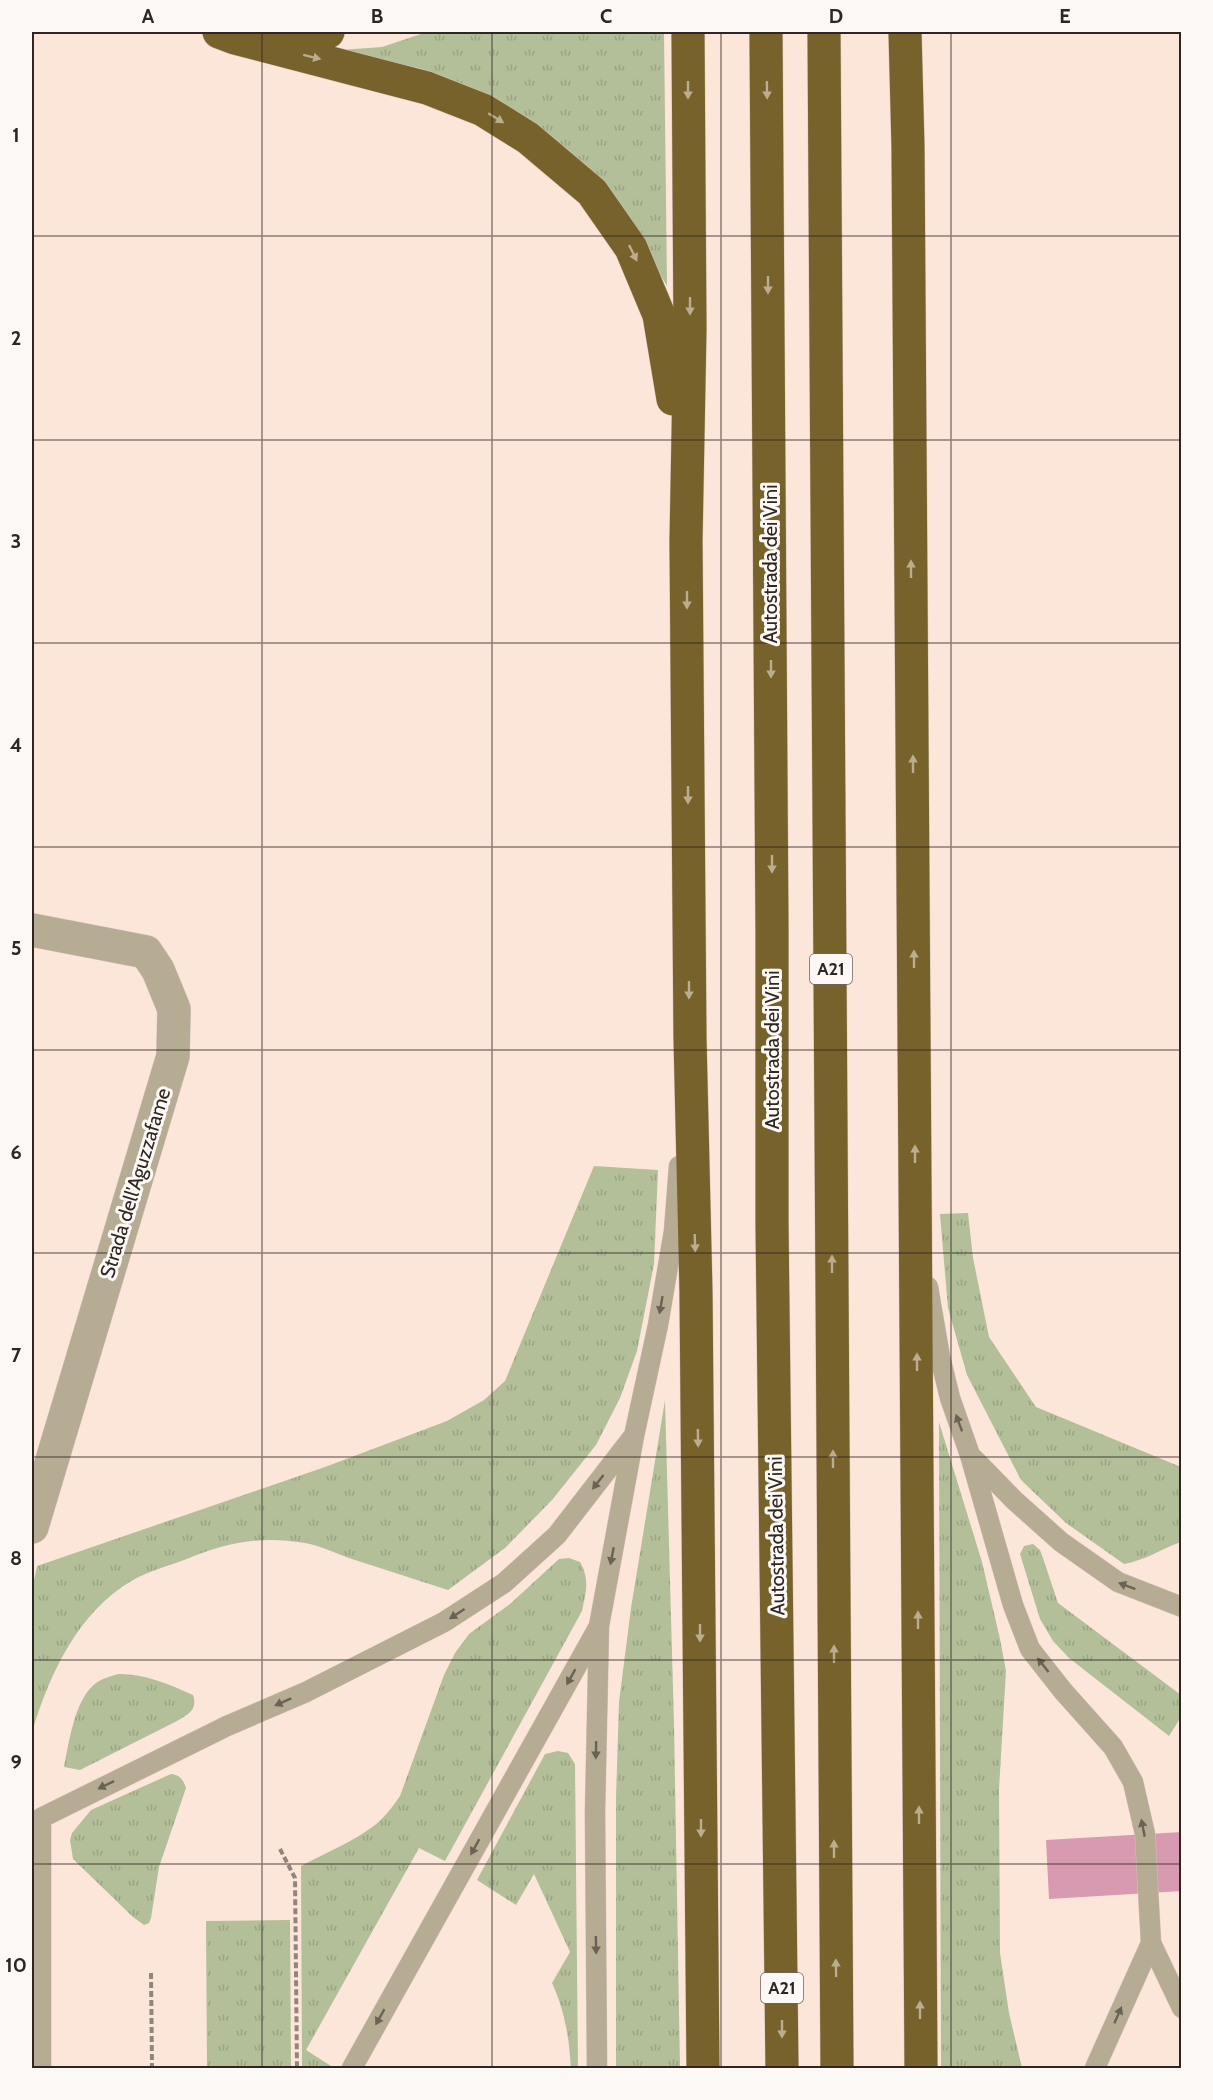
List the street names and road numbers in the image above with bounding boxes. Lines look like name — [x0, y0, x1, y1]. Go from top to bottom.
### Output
street label: Autostrada dei Vini — [758, 484, 782, 644]
road number: A21 — [810, 954, 852, 984]
street label: Autostrada dei Vini — [760, 970, 784, 1130]
street label: Strada dell'Aguzzafame — [95, 1085, 175, 1281]
street label: Autostrada dei Vini — [763, 1456, 789, 1616]
road number: A21 — [761, 1973, 803, 2003]

